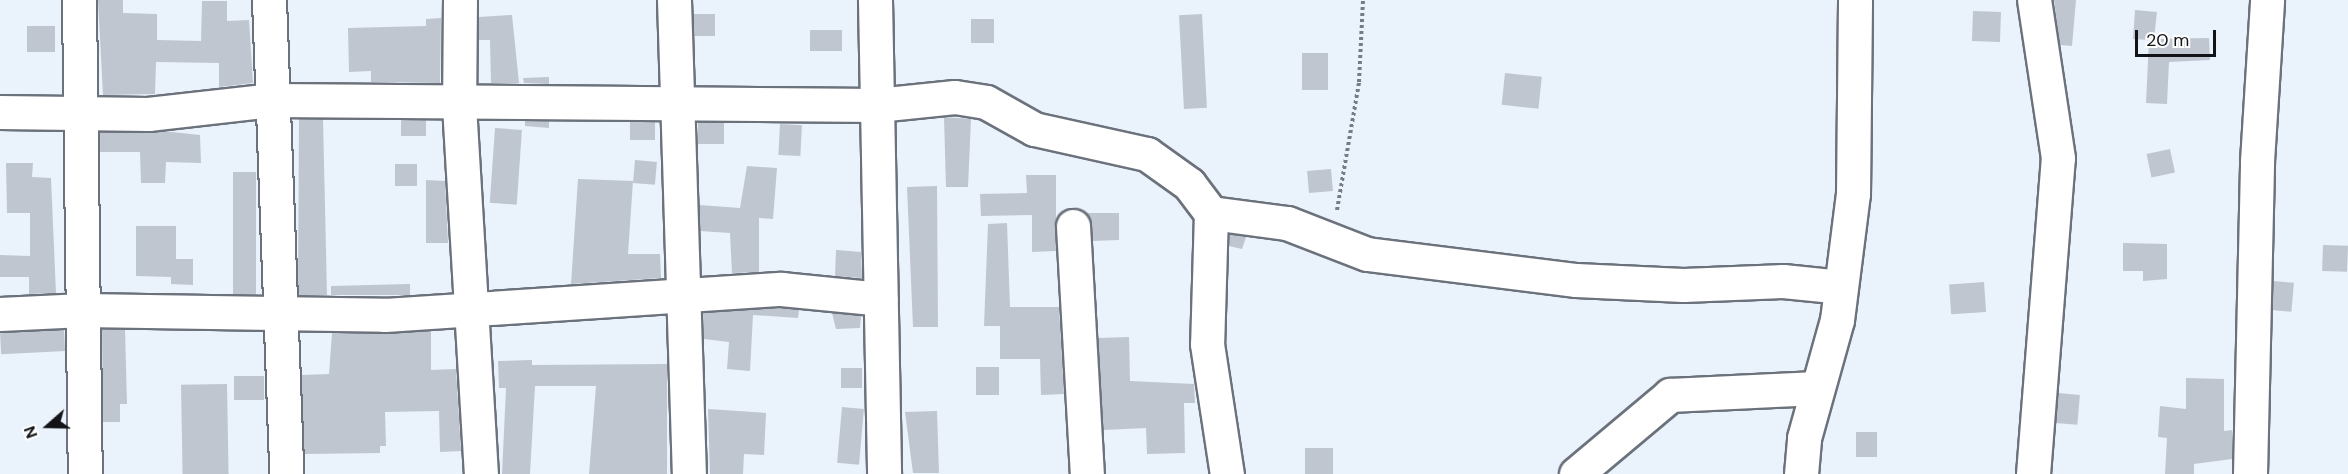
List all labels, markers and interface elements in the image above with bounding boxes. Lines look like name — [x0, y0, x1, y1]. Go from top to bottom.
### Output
scale bar — [2138, 18, 2219, 56]
text: 20 m — [2146, 28, 2189, 52]
north arrow — [18, 396, 78, 456]
text: N — [19, 423, 42, 441]

